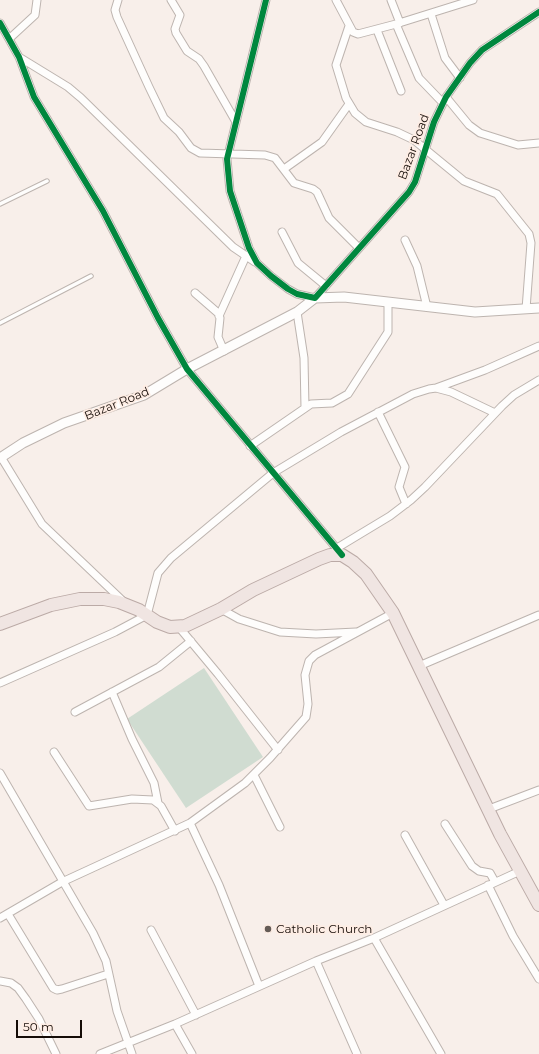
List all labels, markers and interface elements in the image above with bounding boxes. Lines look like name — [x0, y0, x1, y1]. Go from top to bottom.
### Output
street label: Bazar Road — [395, 112, 433, 182]
street label: Bazar Road — [82, 384, 152, 424]
place label: Catholic Church — [276, 922, 372, 936]
marker: Catholic Church — [263, 924, 273, 934]
scale bar — [18, 1012, 84, 1038]
text: 50 m — [23, 1019, 54, 1034]

